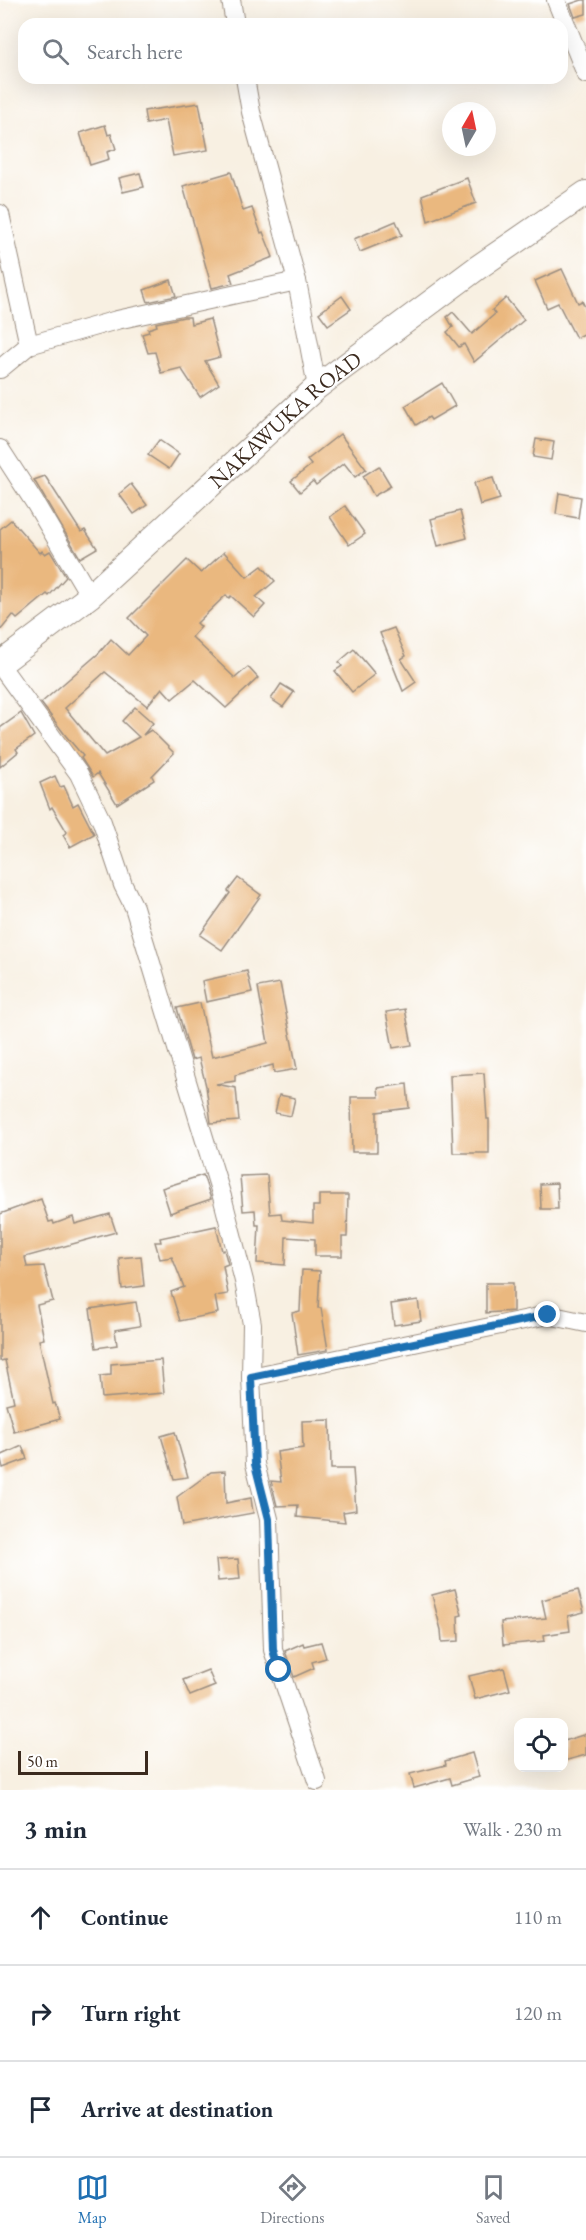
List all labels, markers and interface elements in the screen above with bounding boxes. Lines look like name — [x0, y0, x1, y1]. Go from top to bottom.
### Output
search box — [18, 18, 568, 84]
icon: search — [39, 35, 72, 68]
text: Search here — [87, 37, 182, 66]
north arrow — [442, 102, 496, 156]
street label: NAKAWUKA ROAD — [203, 345, 368, 495]
route end — [534, 1301, 560, 1327]
route start — [265, 1656, 291, 1682]
map controls — [514, 1718, 568, 1772]
button: locate — [514, 1718, 568, 1772]
scale bar — [18, 1748, 148, 1776]
text: 50 m — [27, 1751, 58, 1772]
text: 3 min — [24, 1812, 87, 1846]
text: Walk · 230 m — [463, 1816, 562, 1842]
icon: ahead — [24, 1901, 57, 1934]
text: Continue — [81, 1903, 168, 1932]
text: 110 m — [514, 1904, 562, 1930]
icon: right — [24, 1997, 57, 2030]
text: Turn right — [81, 1999, 180, 2028]
text: 120 m — [514, 2000, 562, 2026]
icon: arrive — [24, 2093, 57, 2126]
text: Arrive at destination — [81, 2095, 273, 2124]
tab: Map — [76, 2171, 109, 2228]
tab: Directions — [260, 2171, 325, 2228]
tab: Saved — [476, 2171, 510, 2228]

